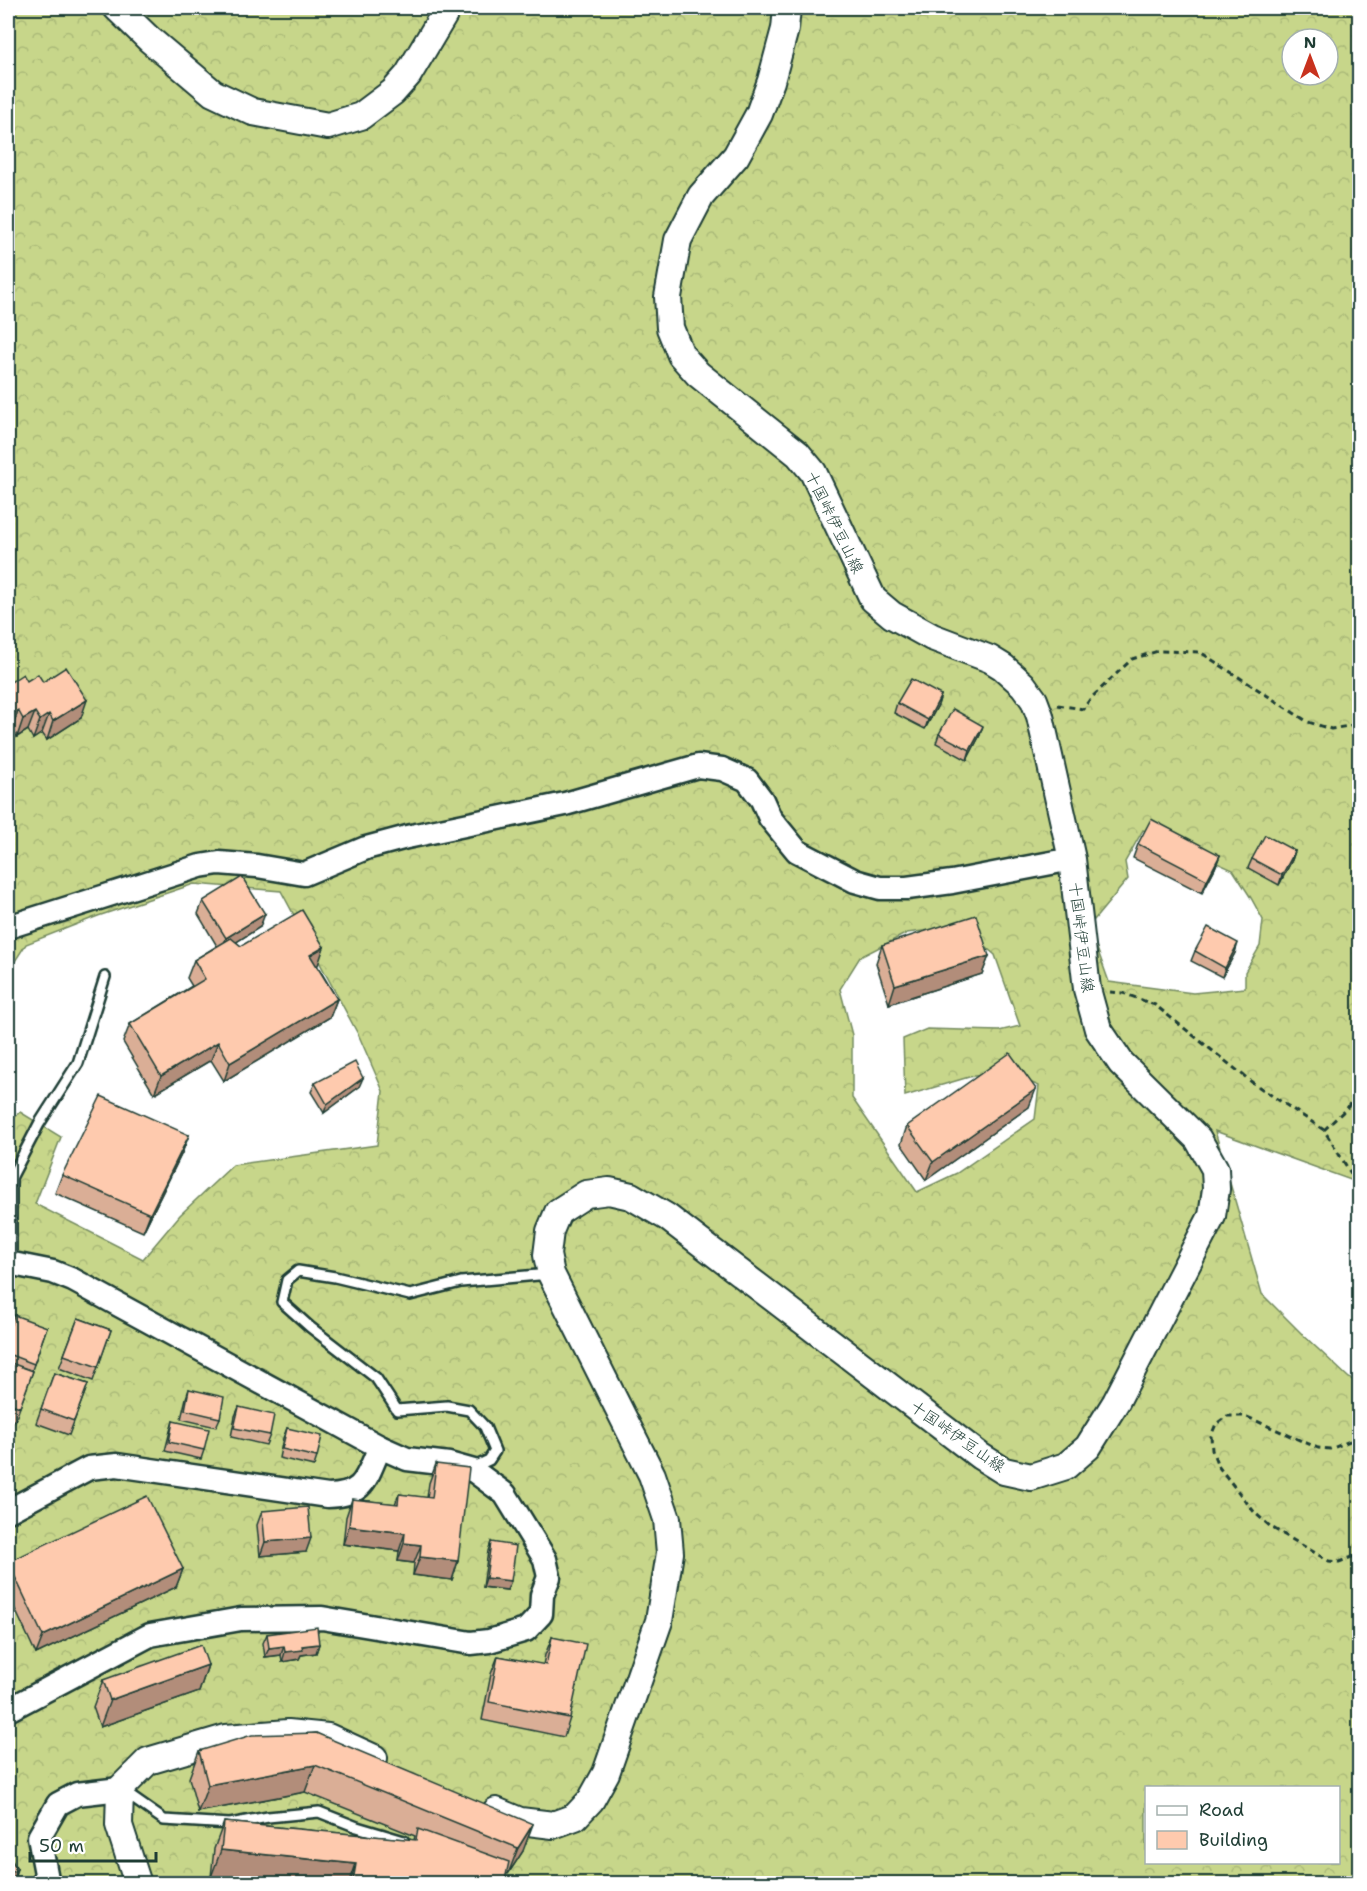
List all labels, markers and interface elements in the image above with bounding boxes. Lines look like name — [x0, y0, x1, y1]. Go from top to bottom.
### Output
north arrow — [1280, 27, 1340, 87]
text: N — [1304, 32, 1316, 53]
street label: 十国峠伊豆山線 — [801, 467, 869, 577]
street label: 十国峠伊豆山線 — [1064, 880, 1099, 994]
street label: 十国峠伊豆山線 — [906, 1396, 1010, 1477]
legend — [1145, 1786, 1340, 1864]
text: Road — [1199, 1798, 1244, 1822]
scale bar — [30, 1825, 156, 1863]
text: Building — [1199, 1828, 1268, 1852]
text: 50 m — [39, 1834, 84, 1858]

